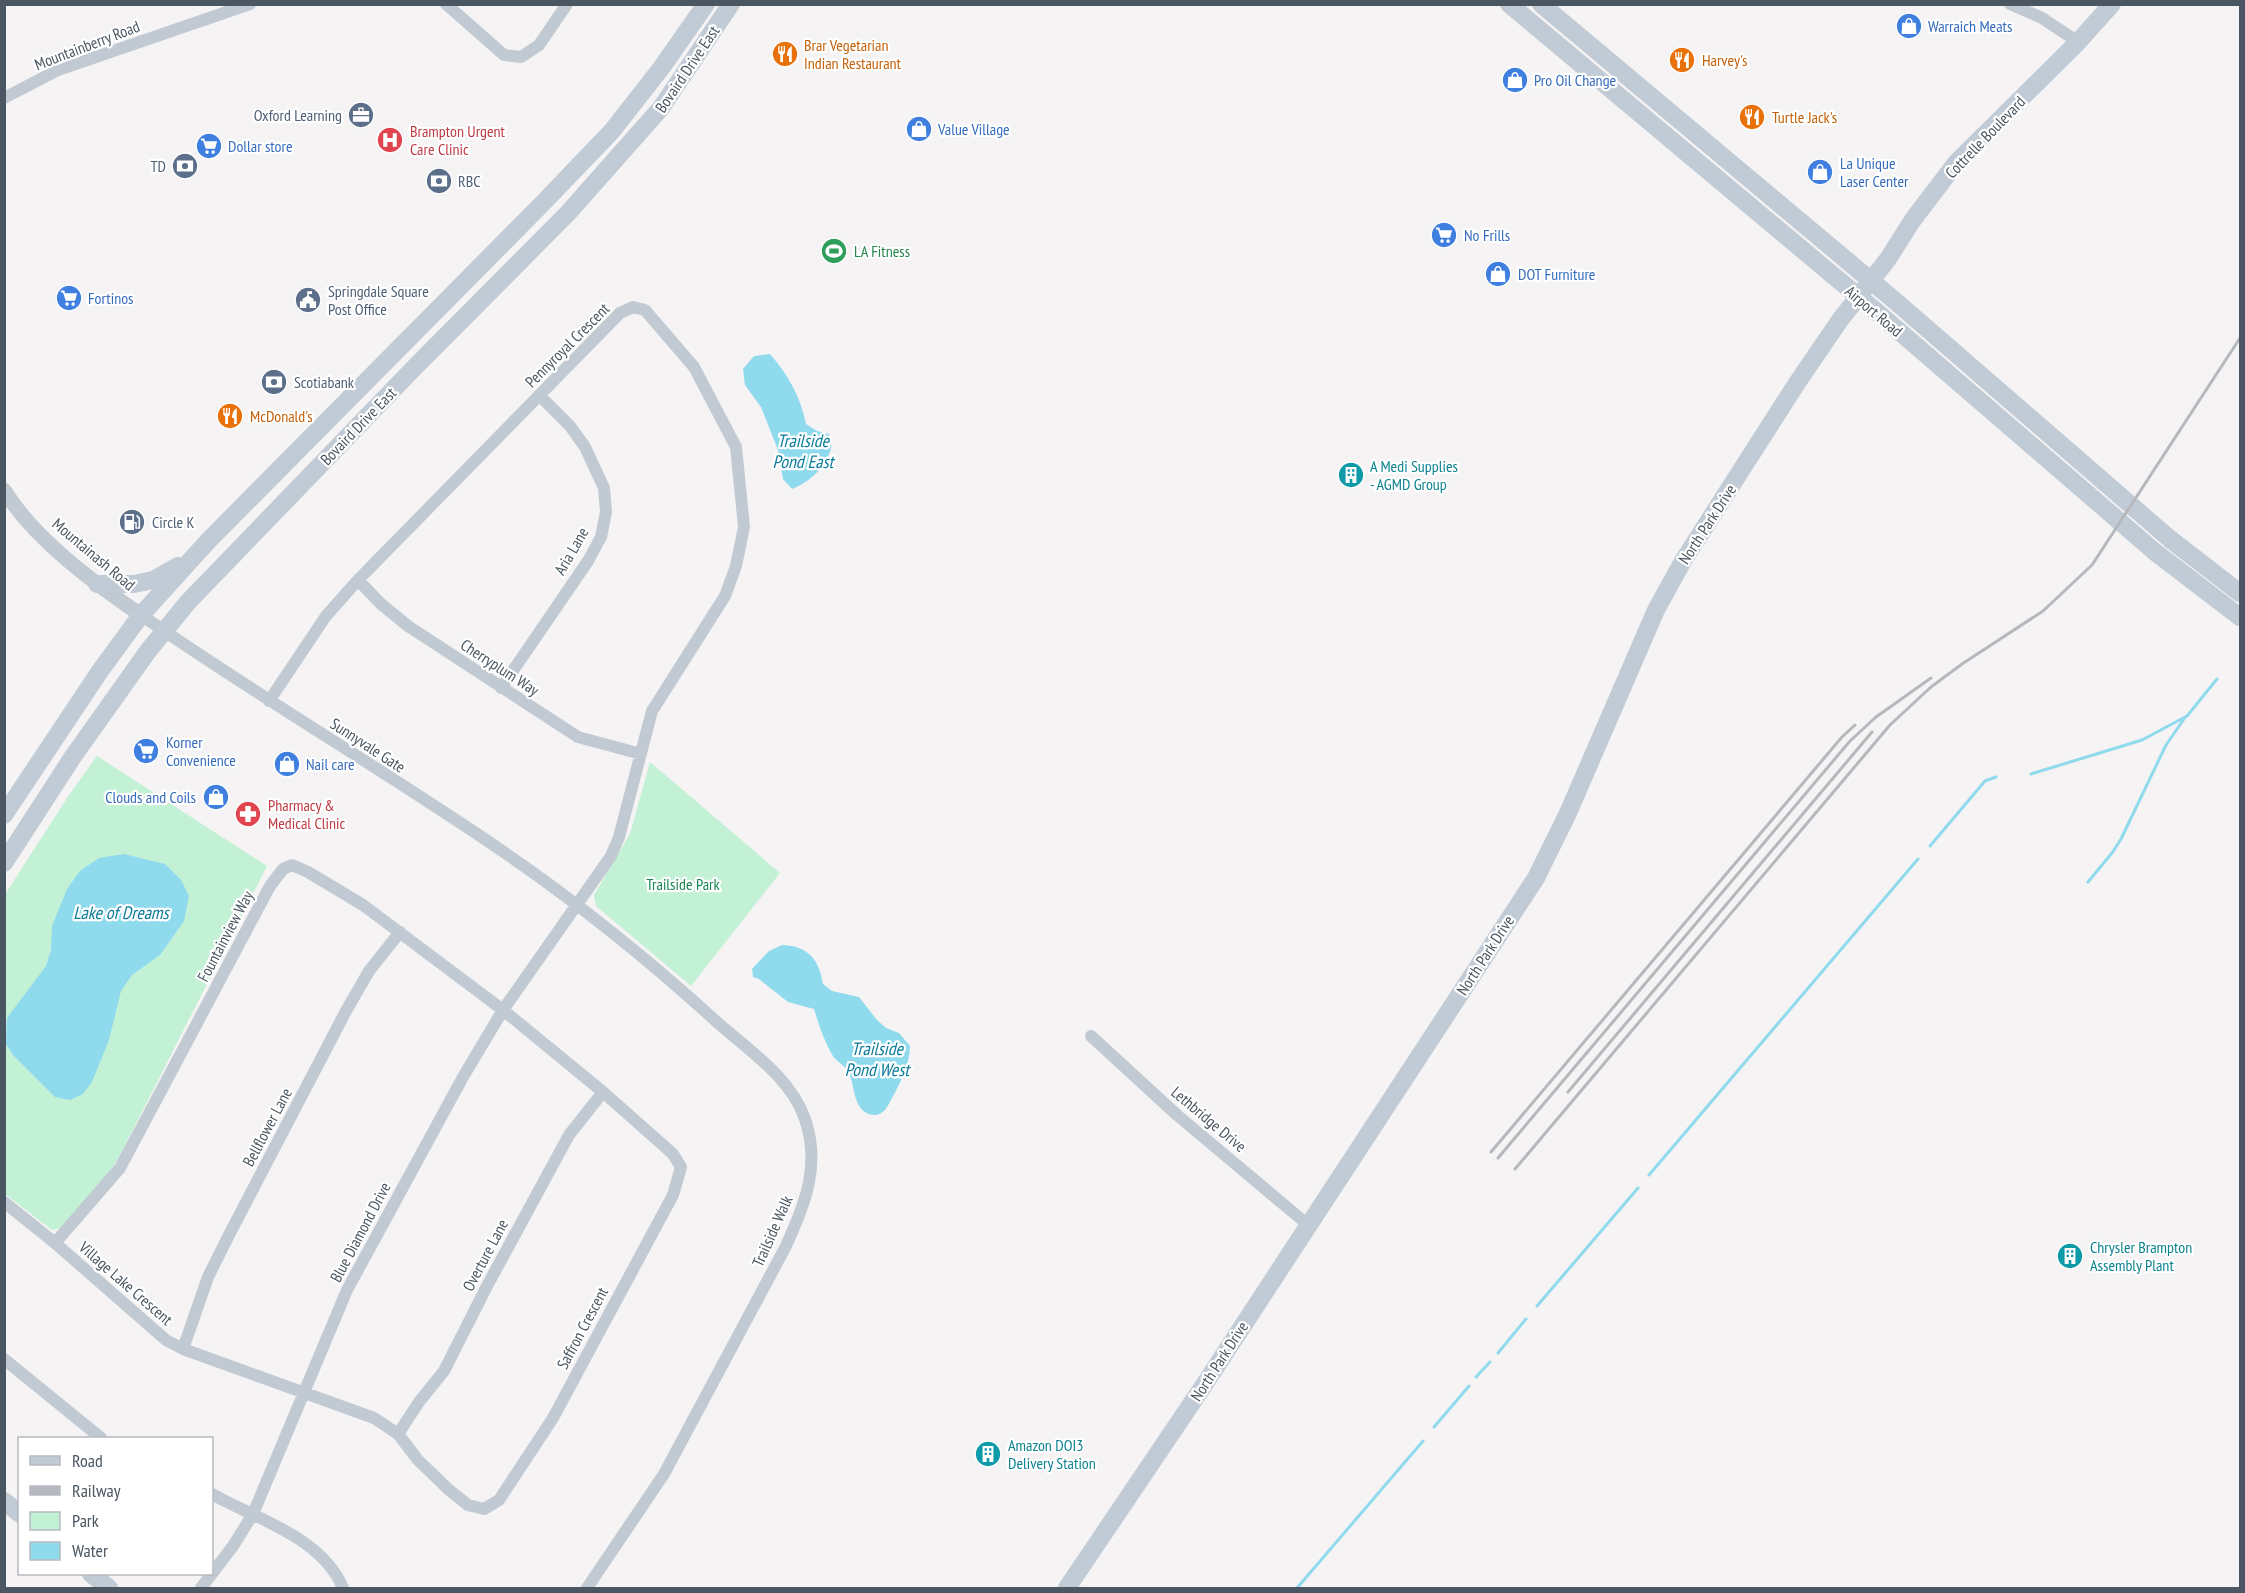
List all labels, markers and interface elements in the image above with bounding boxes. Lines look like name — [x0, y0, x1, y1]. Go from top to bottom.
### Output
shop icon: Warraich Meats — [1894, 11, 1924, 41]
street label: Mountainberry Road — [32, 16, 142, 74]
place label: Warraich Meats — [1928, 16, 2012, 36]
street label: Bovaird Drive East — [651, 21, 724, 116]
place label: Brar Vegetarian Indian Restaurant — [804, 35, 902, 73]
restaurant icon: Brar Vegetarian Indian Restaurant — [770, 39, 800, 69]
restaurant icon: Harvey's — [1667, 45, 1697, 75]
place label: Harvey's — [1702, 50, 1747, 70]
shop icon: Pro Oil Change — [1500, 65, 1530, 95]
place label: Pro Oil Change — [1534, 70, 1616, 90]
street label: Cottrelle Boulevard — [1941, 92, 2029, 182]
office icon: Oxford Learning — [346, 100, 376, 130]
restaurant icon: Turtle Jack's — [1737, 102, 1767, 132]
place label: Oxford Learning — [254, 105, 342, 125]
place label: Turtle Jack's — [1772, 107, 1837, 127]
shop icon: Value Village — [904, 114, 934, 144]
place label: Value Village — [937, 119, 1010, 139]
place label: Brampton Urgent Care Clinic — [410, 121, 506, 159]
hospital icon: Brampton Urgent Care Clinic — [375, 125, 405, 155]
supermarket icon: Dollar store — [194, 131, 224, 161]
place label: Dollar store — [228, 136, 293, 156]
bank icon: TD — [170, 151, 200, 181]
place label: La Unique Laser Center — [1840, 153, 1909, 191]
place label: TD — [150, 156, 166, 176]
shop icon: La Unique Laser Center — [1805, 157, 1835, 187]
bank icon: RBC — [424, 166, 454, 196]
place label: RBC — [458, 171, 481, 191]
supermarket icon: No Frills — [1429, 220, 1459, 250]
place label: No Frills — [1464, 225, 1510, 245]
sports icon: LA Fitness — [819, 236, 849, 266]
place label: LA Fitness — [854, 241, 910, 261]
shop icon: DOT Furniture — [1483, 259, 1513, 289]
place label: DOT Furniture — [1518, 264, 1595, 284]
place label: Springdale Square Post Office — [328, 281, 429, 319]
street label: Airport Road — [1841, 281, 1907, 341]
supermarket icon: Fortinos — [54, 283, 84, 313]
public building icon: Springdale Square Post Office — [293, 285, 323, 315]
place label: Fortinos — [88, 288, 134, 308]
street label: Pennyroyal Crescent — [521, 298, 614, 391]
bank icon: Scotiabank — [259, 367, 289, 397]
place label: Scotiabank — [294, 372, 355, 392]
street label: Bovaird Drive East — [316, 382, 401, 469]
restaurant icon: McDonald's — [215, 401, 245, 431]
place label: McDonald's — [250, 406, 313, 426]
water label: Trailside Pond East — [773, 429, 835, 473]
place label: A Medi Supplies - AGMD Group — [1370, 456, 1458, 494]
building icon: A Medi Supplies - AGMD Group — [1336, 460, 1366, 490]
street label: North Park Drive — [1674, 480, 1740, 568]
fuel station icon: Circle K — [117, 507, 147, 537]
place label: Circle K — [152, 512, 195, 532]
street label: Mountainash Road — [49, 514, 140, 594]
street label: Aria Lane — [549, 524, 593, 578]
street label: Cherryplum Way — [457, 634, 543, 700]
street label: Sunnyvale Gate — [327, 713, 409, 777]
place label: Korner Convenience — [166, 732, 236, 770]
supermarket icon: Korner Convenience — [131, 736, 161, 766]
shop icon: Nail care — [272, 749, 302, 779]
place label: Nail care — [306, 754, 355, 774]
shop icon: Clouds and Coils — [201, 782, 231, 812]
place label: Clouds and Coils — [105, 787, 196, 807]
place label: Pharmacy & Medical Clinic — [268, 795, 345, 833]
pharmacy icon: Pharmacy & Medical Clinic — [233, 799, 263, 829]
park label: Trailside Park — [646, 874, 720, 894]
street label: Fountainview Way — [193, 887, 257, 985]
water label: Lake of Dreams — [73, 901, 171, 924]
street label: North Park Drive — [1452, 911, 1518, 999]
water label: Trailside Pond West — [845, 1037, 911, 1081]
street label: Lethbridge Drive — [1167, 1082, 1251, 1156]
street label: Bellflower Lane — [238, 1084, 296, 1170]
street label: Blue Diamond Drive — [325, 1179, 395, 1285]
street label: Trailside Walk — [747, 1192, 797, 1270]
street label: Overture Lane — [458, 1216, 512, 1294]
street label: Village Lake Crescent — [74, 1236, 177, 1329]
place label: Chrysler Brampton Assembly Plant — [2090, 1237, 2192, 1275]
building icon: Chrysler Brampton Assembly Plant — [2055, 1241, 2085, 1271]
street label: Saffron Crescent — [552, 1283, 612, 1373]
street label: North Park Drive — [1186, 1317, 1252, 1405]
place label: Amazon DOI3 Delivery Station — [1008, 1435, 1096, 1473]
legend — [18, 1437, 213, 1575]
building icon: Amazon DOI3 Delivery Station — [973, 1439, 1003, 1469]
text: Road — [72, 1449, 103, 1472]
text: Railway — [72, 1479, 121, 1502]
text: Park — [72, 1509, 99, 1532]
text: Water — [72, 1539, 108, 1562]

